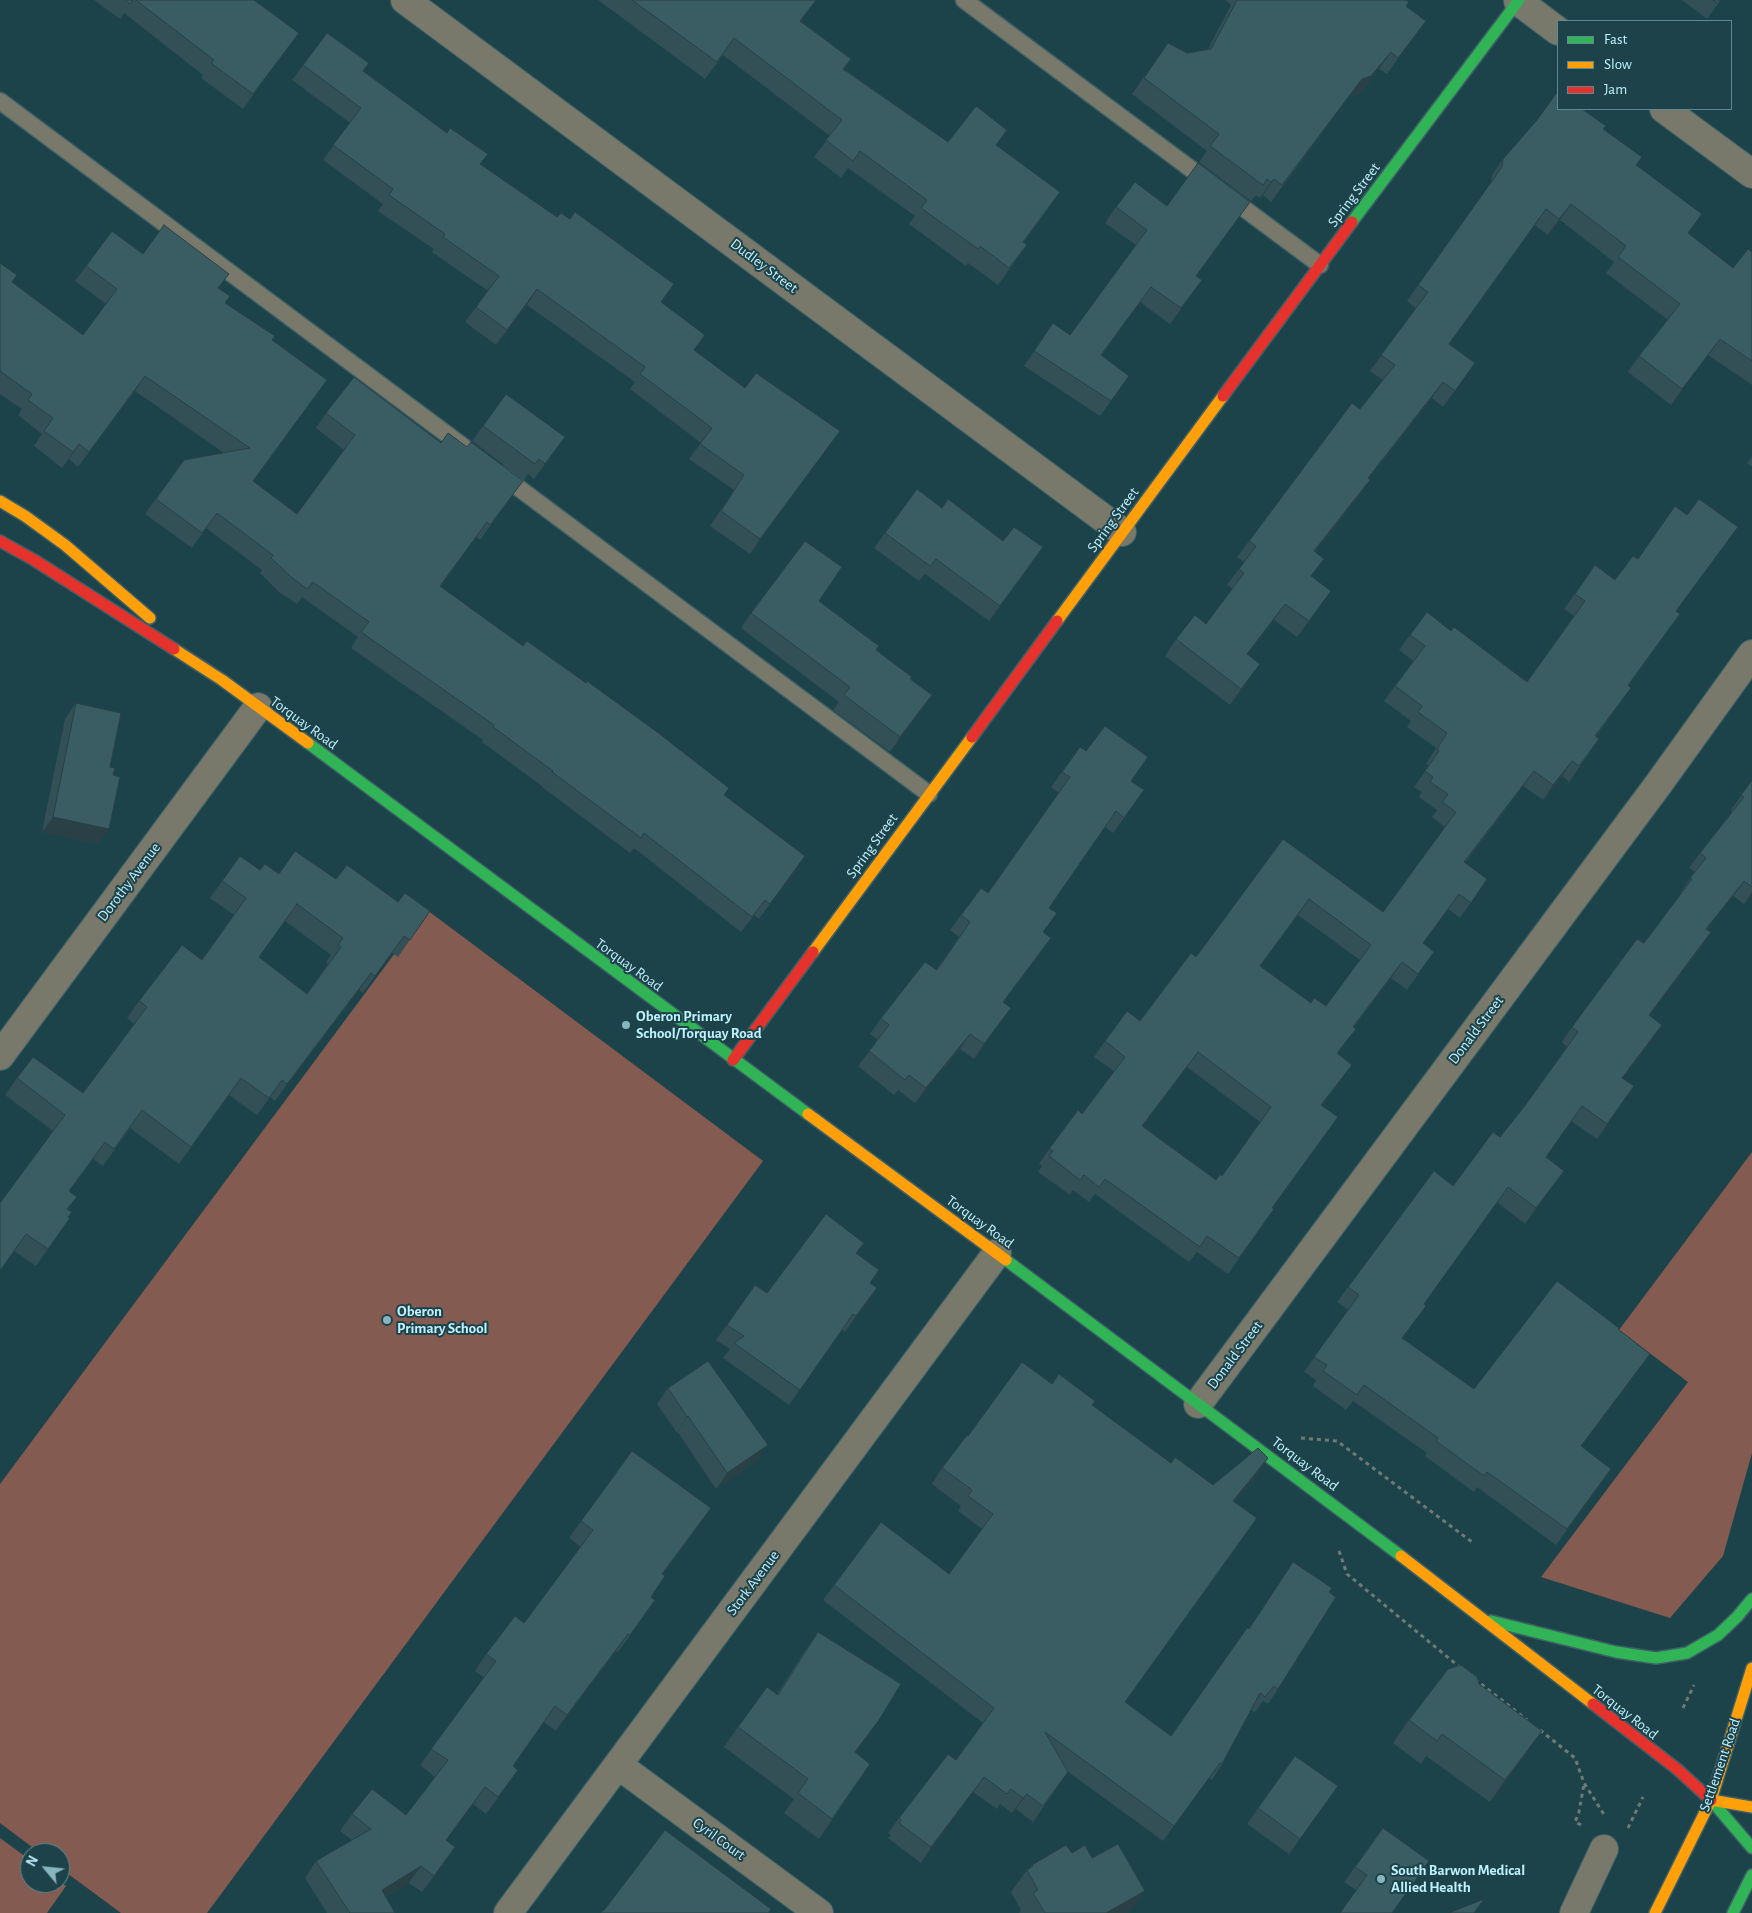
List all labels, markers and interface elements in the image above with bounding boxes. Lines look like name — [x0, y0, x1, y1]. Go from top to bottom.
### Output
legend — [1557, 20, 1732, 110]
text: Fast — [1604, 32, 1627, 47]
text: Slow — [1604, 57, 1632, 72]
text: Jam — [1604, 82, 1627, 97]
street label: Spring Street — [1324, 159, 1384, 231]
street label: Dudley Street — [727, 235, 801, 297]
street label: Spring Street — [1083, 484, 1143, 556]
street label: Torquay Road — [267, 692, 341, 754]
street label: Spring Street — [842, 810, 902, 882]
street label: Dorothy Avenue — [94, 839, 164, 925]
street label: Torquay Road — [592, 934, 666, 996]
street label: Donald Street — [1444, 992, 1508, 1068]
place label: Oberon Primary School/Torquay Road — [636, 1007, 762, 1042]
marker: Oberon Primary School/Torquay Road — [620, 1019, 632, 1031]
street label: Torquay Road — [943, 1191, 1017, 1253]
place label: Oberon Primary School — [397, 1302, 488, 1337]
marker: Oberon Primary School — [381, 1314, 393, 1326]
street label: Donald Street — [1203, 1317, 1267, 1393]
street label: Torquay Road — [1268, 1433, 1342, 1495]
street label: Stork Avenue — [723, 1547, 783, 1619]
street label: Torquay Road — [1588, 1681, 1662, 1743]
street label: Settlement Road — [1696, 1716, 1744, 1814]
street label: Cyril Court — [689, 1814, 749, 1864]
north arrow — [20, 1843, 70, 1893]
text: N — [24, 1854, 41, 1869]
place label: South Barwon Medical Allied Health — [1391, 1861, 1525, 1896]
marker: South Barwon Medical Allied Health — [1375, 1873, 1387, 1885]

